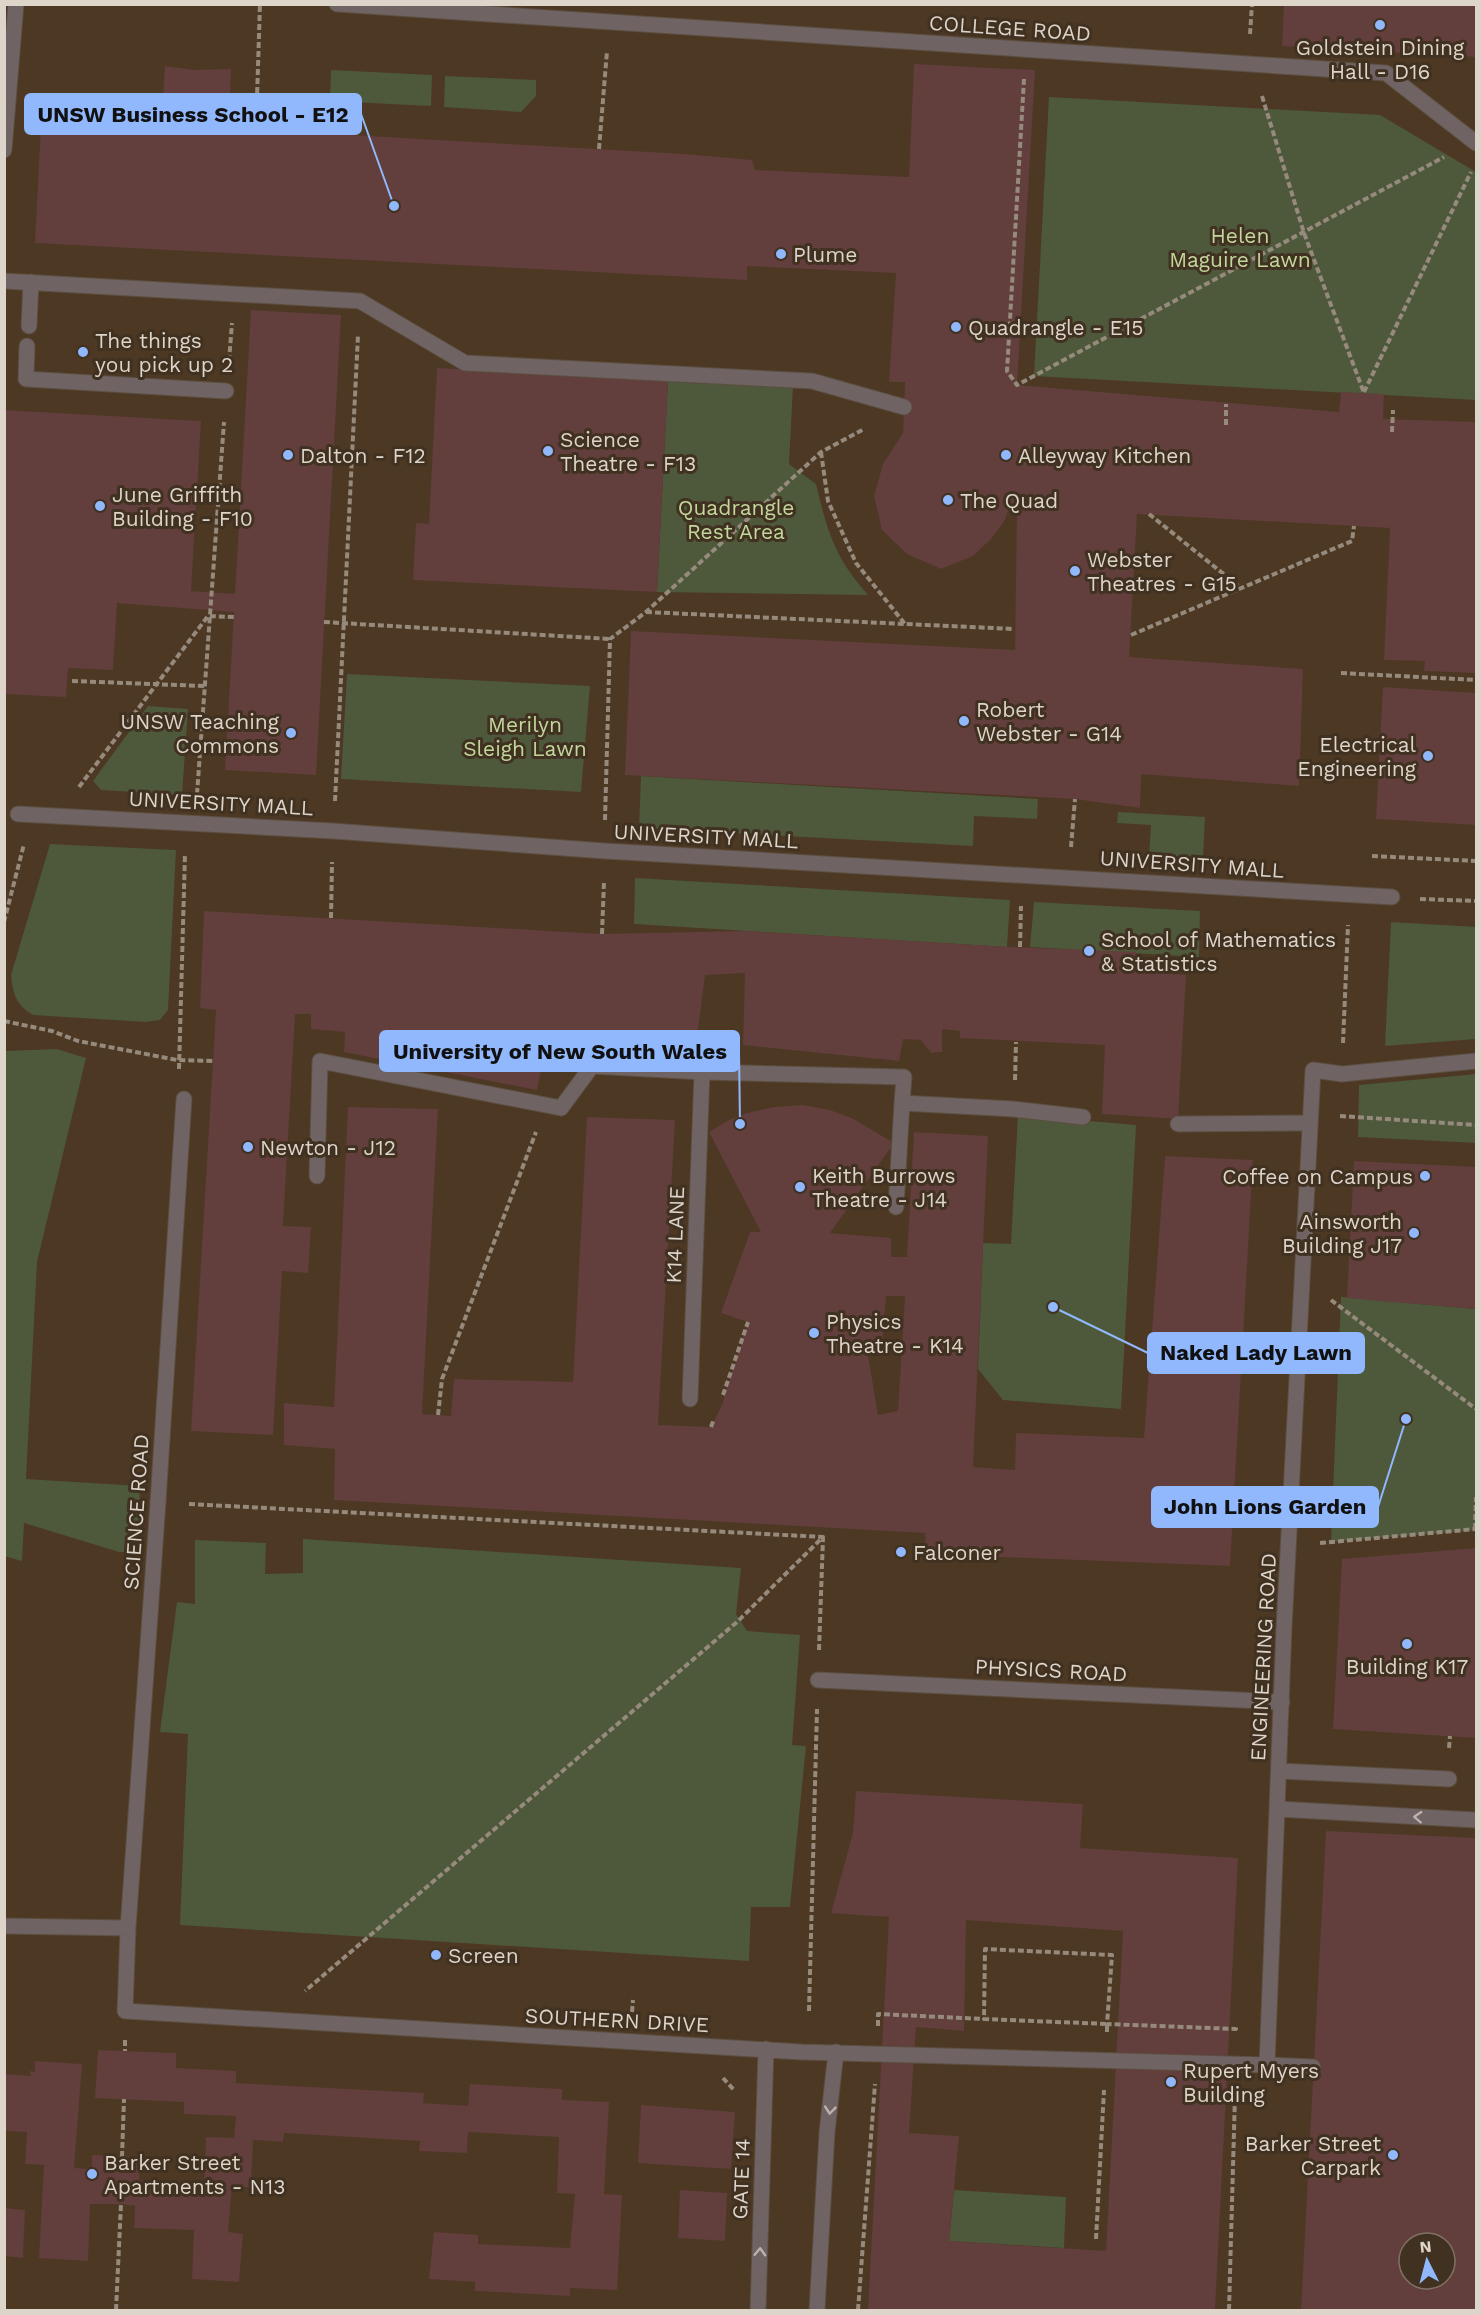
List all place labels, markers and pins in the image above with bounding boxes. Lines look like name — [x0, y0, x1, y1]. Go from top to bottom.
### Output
marker: Goldstein Dining Hall - D16 — [1373, 18, 1387, 32]
place label: Goldstein Dining Hall - D16 — [1296, 35, 1465, 84]
callout: UNSW Business School - E12 — [25, 94, 361, 134]
place label: Plume — [793, 242, 857, 267]
marker: Plume — [774, 247, 788, 261]
place label: Quadrangle - E15 — [968, 315, 1143, 340]
marker: Quadrangle - E15 — [949, 320, 963, 334]
place label: The things you pick up 2 — [95, 328, 233, 377]
marker: The things you pick up 2 — [76, 345, 90, 359]
place label: Science Theatre - F13 — [560, 427, 696, 476]
place label: Dalton - F12 — [300, 443, 426, 468]
place label: Alleyway Kitchen — [1018, 443, 1191, 468]
marker: Science Theatre - F13 — [541, 444, 555, 458]
marker: Dalton - F12 — [281, 448, 295, 462]
marker: Alleyway Kitchen — [999, 448, 1013, 462]
place label: June Griffith Building - F10 — [112, 482, 253, 531]
place label: The Quad — [960, 488, 1058, 513]
marker: The Quad — [941, 493, 955, 507]
marker: June Griffith Building - F10 — [93, 499, 107, 513]
place label: Webster Theatres - G15 — [1087, 547, 1237, 596]
marker: Webster Theatres - G15 — [1068, 564, 1082, 578]
place label: Robert Webster - G14 — [976, 697, 1122, 746]
place label: UNSW Teaching Commons — [120, 709, 280, 758]
marker: Robert Webster - G14 — [957, 714, 971, 728]
marker: UNSW Teaching Commons — [284, 726, 298, 740]
place label: Electrical Engineering — [1297, 732, 1417, 781]
marker: Electrical Engineering — [1421, 749, 1435, 763]
place label: School of Mathematics & Statistics — [1101, 927, 1336, 976]
marker: School of Mathematics & Statistics — [1082, 944, 1096, 958]
callout: University of New South Wales — [380, 1031, 739, 1071]
place label: Newton - J12 — [260, 1135, 396, 1160]
marker: Newton - J12 — [241, 1140, 255, 1154]
place label: Keith Burrows Theatre - J14 — [812, 1163, 956, 1212]
place label: Coffee on Campus — [1222, 1164, 1413, 1189]
marker: Coffee on Campus — [1418, 1169, 1432, 1183]
marker: Keith Burrows Theatre - J14 — [793, 1180, 807, 1194]
place label: Ainsworth Building J17 — [1282, 1209, 1402, 1258]
marker: Ainsworth Building J17 — [1407, 1226, 1421, 1240]
place label: Physics Theatre - K14 — [826, 1309, 964, 1358]
marker: Physics Theatre - K14 — [807, 1326, 821, 1340]
callout: Naked Lady Lawn — [1148, 1333, 1364, 1373]
callout: John Lions Garden — [1152, 1487, 1378, 1527]
place label: Falconer — [913, 1540, 1002, 1565]
marker: Falconer — [894, 1545, 908, 1559]
marker: Building K17 — [1400, 1637, 1414, 1651]
place label: Building K17 — [1346, 1654, 1468, 1679]
place label: Screen — [448, 1943, 519, 1968]
marker: Screen — [429, 1948, 443, 1962]
place label: Rupert Myers Building — [1183, 2058, 1319, 2107]
marker: Rupert Myers Building — [1164, 2075, 1178, 2089]
place label: Barker Street Carpark — [1245, 2131, 1381, 2180]
marker: Barker Street Carpark — [1386, 2148, 1400, 2162]
place label: Barker Street Apartments - N13 — [104, 2150, 285, 2199]
marker: Barker Street Apartments - N13 — [85, 2167, 99, 2181]

